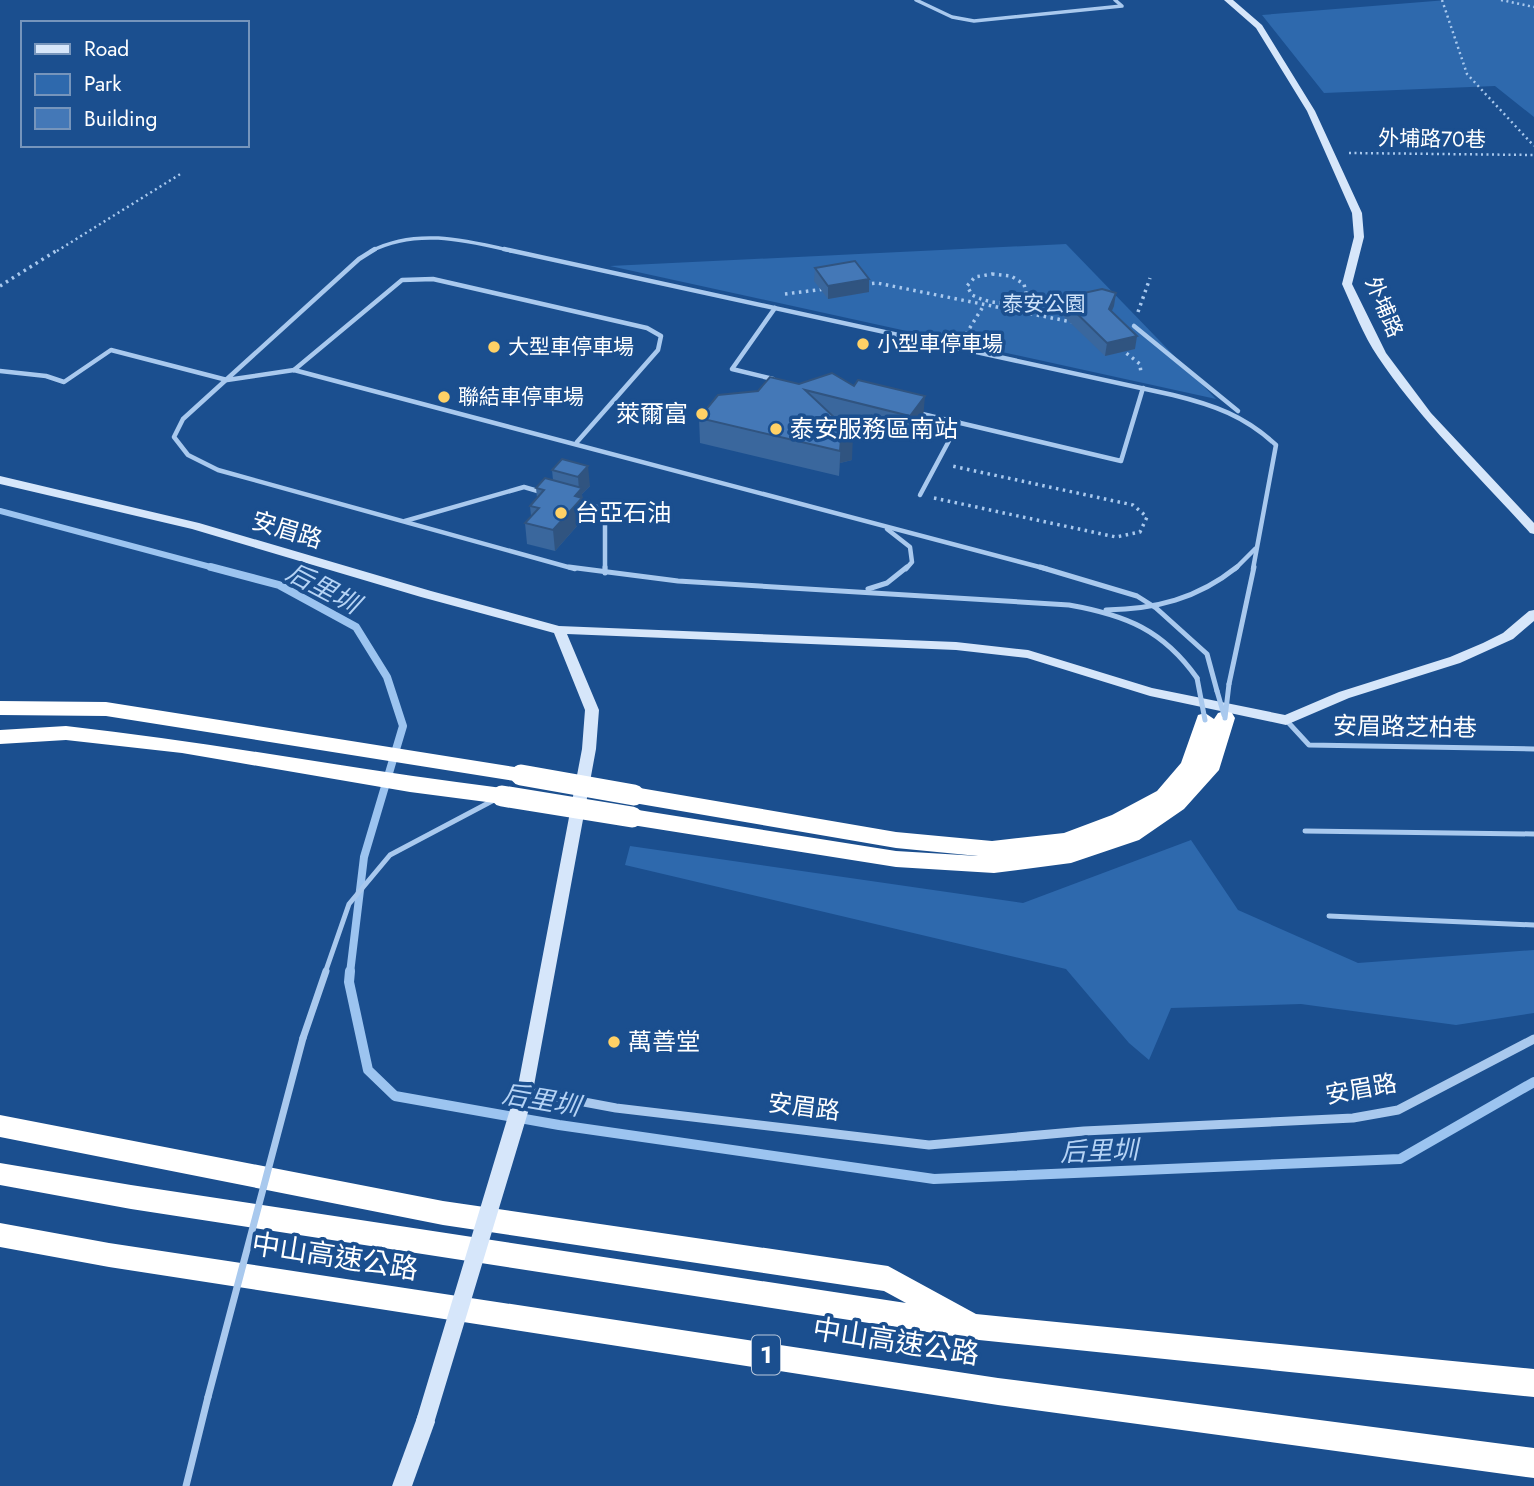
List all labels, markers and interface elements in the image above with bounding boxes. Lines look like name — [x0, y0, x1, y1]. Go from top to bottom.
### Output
legend — [21, 21, 248, 147]
text: Road — [84, 34, 129, 64]
text: Park — [84, 69, 122, 99]
text: Building — [84, 104, 157, 134]
street label: 外埔路70巷 — [1378, 123, 1486, 155]
street label: 外埔路 — [1358, 272, 1410, 342]
park label: 泰安公園 — [1002, 289, 1086, 319]
place label: 小型車停車場 — [877, 329, 1003, 359]
place label: 大型車停車場 — [508, 332, 634, 362]
marker: 小型車停車場 — [855, 336, 871, 352]
marker: 大型車停車場 — [486, 339, 502, 355]
place label: 聯結車停車場 — [458, 382, 584, 412]
marker: 聯結車停車場 — [436, 389, 452, 405]
place label: 萊爾富 — [616, 396, 688, 431]
marker: 萊爾富 — [694, 406, 710, 422]
place label: 泰安服務區南站 — [790, 411, 958, 446]
marker: 泰安服務區南站 — [768, 421, 784, 437]
place label: 台亞石油 — [575, 495, 671, 530]
street label: 安眉路 — [248, 502, 327, 557]
marker: 台亞石油 — [553, 505, 569, 521]
water label: 后里圳 — [280, 553, 370, 625]
street label: 安眉路芝柏巷 — [1333, 708, 1477, 745]
place label: 萬善堂 — [628, 1024, 700, 1059]
marker: 萬善堂 — [606, 1034, 622, 1050]
street label: 安眉路 — [1322, 1065, 1399, 1112]
water label: 后里圳 — [499, 1075, 587, 1126]
street label: 安眉路 — [766, 1085, 842, 1128]
water label: 后里圳 — [1059, 1131, 1143, 1171]
street label: 中山高速公路 — [249, 1223, 421, 1290]
street label: 中山高速公路 — [810, 1308, 982, 1375]
road number: 1 — [752, 1336, 780, 1374]

